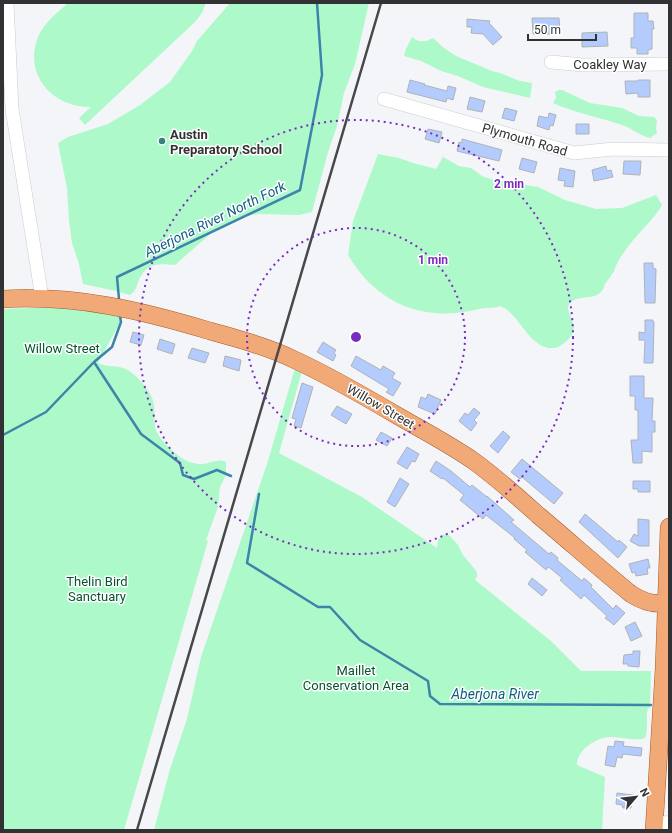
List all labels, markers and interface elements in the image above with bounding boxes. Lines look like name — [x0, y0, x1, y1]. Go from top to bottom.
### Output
scale bar — [528, 16, 596, 42]
text: 50 m — [534, 23, 561, 37]
street label: Coakley Way — [573, 57, 647, 72]
street label: Plymouth Road — [481, 120, 569, 159]
place label: Austin Preparatory School — [170, 127, 282, 157]
marker: Austin Preparatory School — [157, 136, 167, 146]
water label: Aberjona River North Fork — [141, 177, 289, 261]
text: 2 min — [494, 177, 524, 191]
text: 1 min — [418, 253, 448, 267]
centre of rings — [349, 330, 363, 344]
park label: Willow Street — [24, 341, 100, 356]
street label: Willow Street — [344, 381, 417, 432]
park label: Thelin Bird Sanctuary — [66, 574, 128, 604]
park label: Maillet Conservation Area — [303, 663, 409, 693]
water label: Aberjona River — [450, 686, 539, 702]
north arrow — [616, 777, 656, 817]
text: N — [637, 786, 652, 799]

